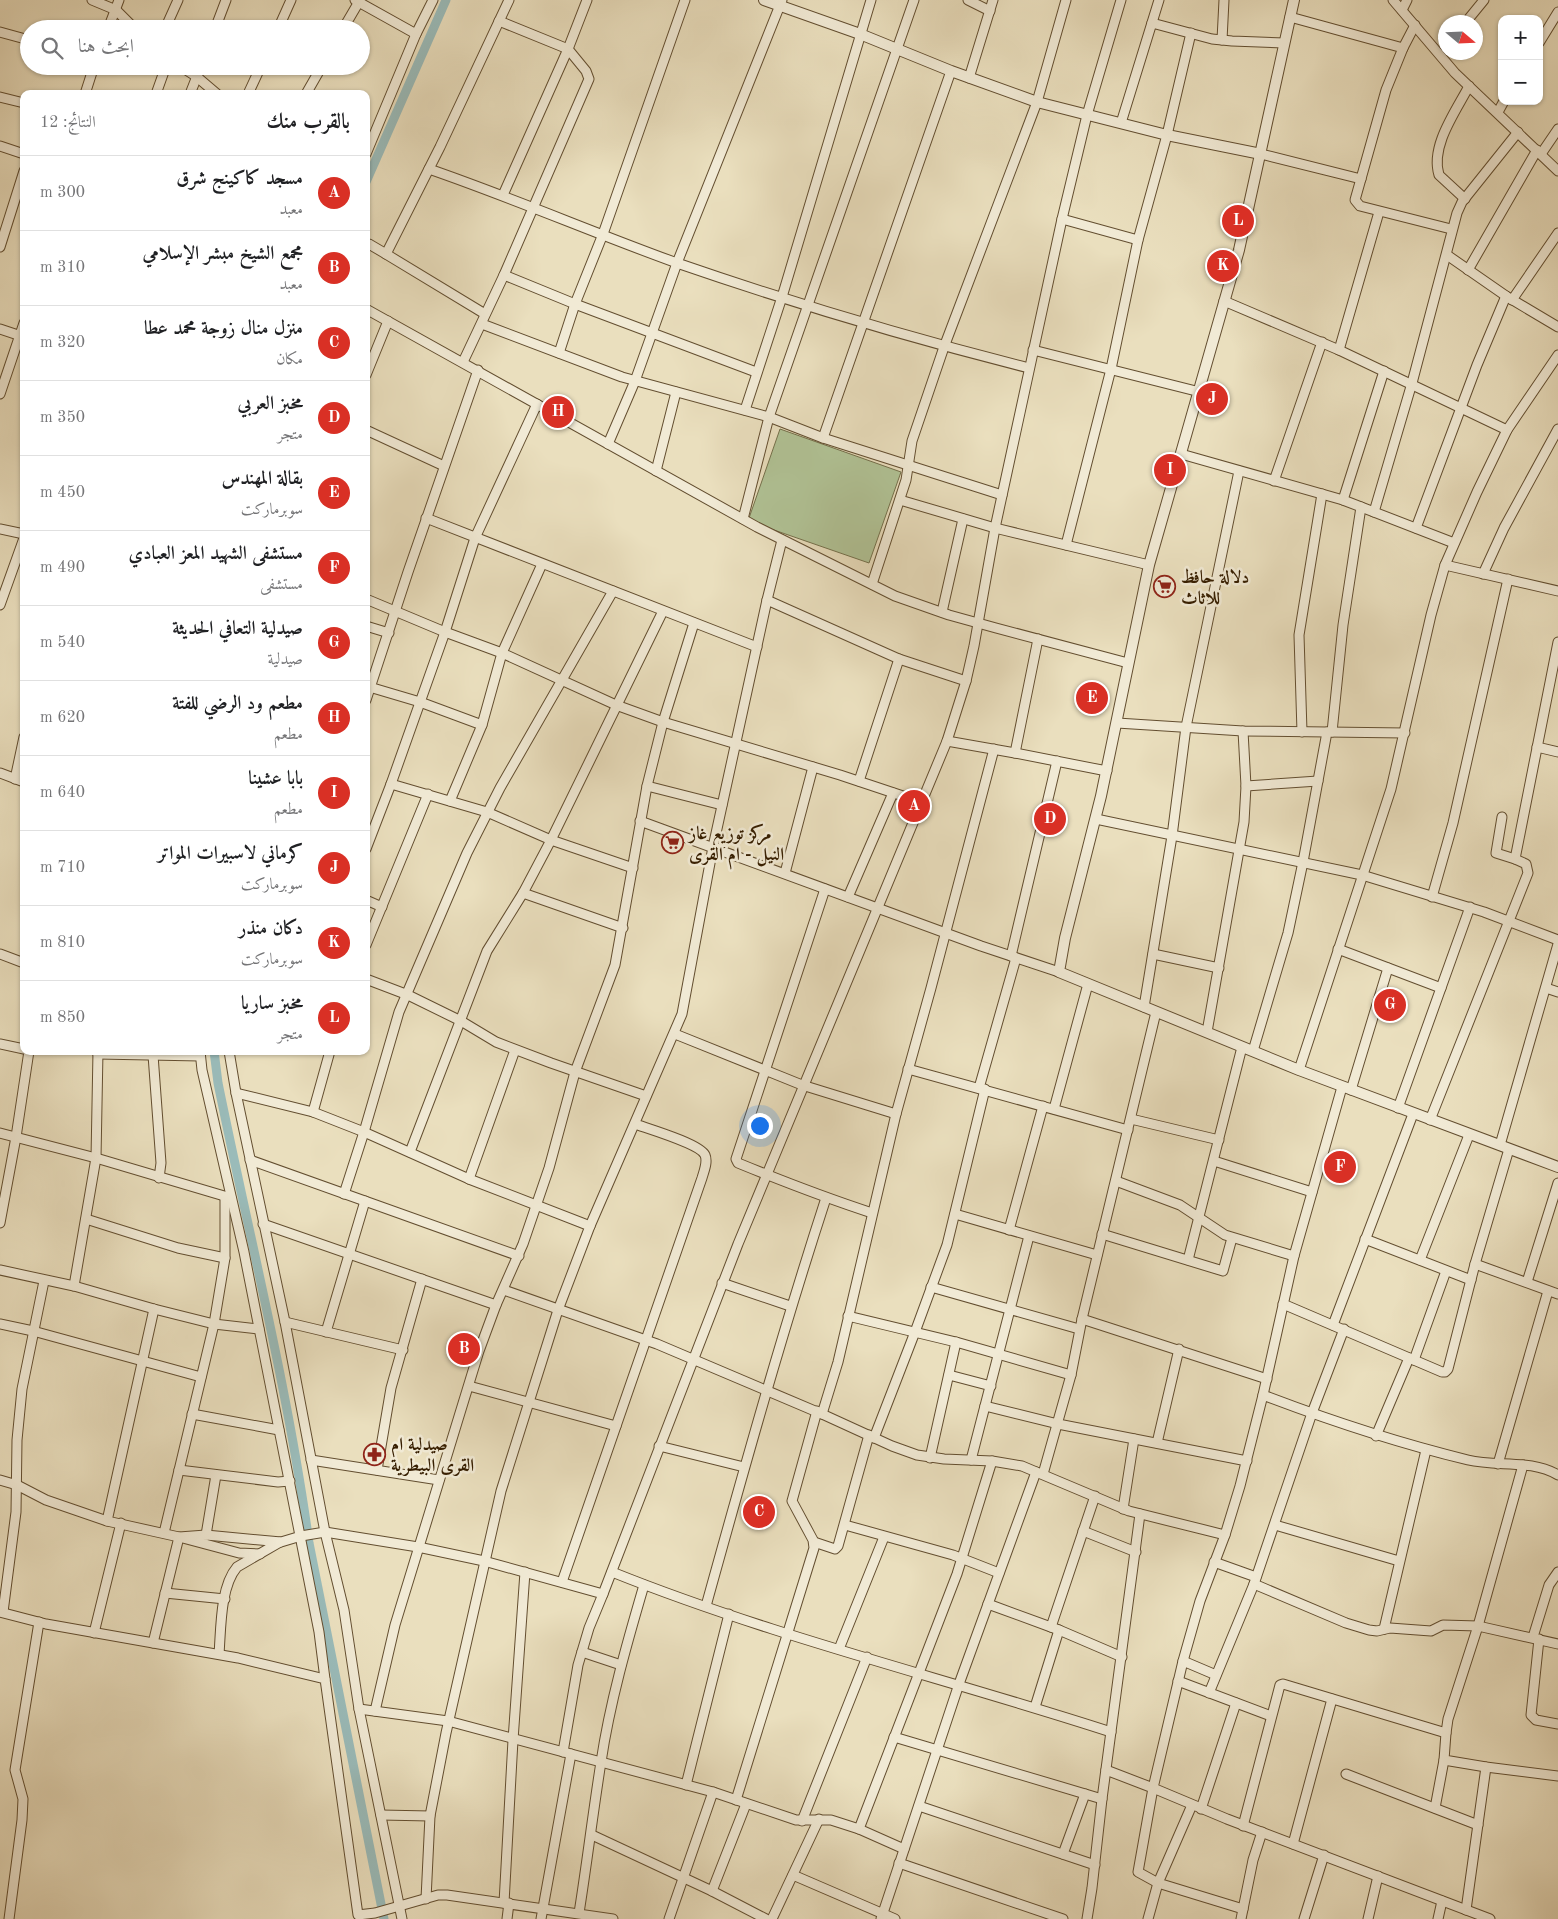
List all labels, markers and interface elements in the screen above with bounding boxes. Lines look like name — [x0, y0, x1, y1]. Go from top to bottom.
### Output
north arrow — [1438, 15, 1483, 60]
map controls — [1498, 15, 1543, 105]
button: + — [1498, 15, 1543, 60]
search box — [20, 20, 370, 75]
icon: search — [38, 34, 66, 62]
text: ابحث هنا — [78, 38, 134, 57]
button: − — [1498, 60, 1543, 105]
text: بالقرب منك — [267, 112, 350, 133]
text: النتائج: 12 — [40, 115, 96, 131]
text: مسجد كاكينج شرق — [176, 170, 303, 189]
text: 300 m — [40, 185, 85, 201]
text: A — [328, 185, 340, 201]
text: معبد — [279, 202, 303, 218]
pin: L — [1222, 202, 1254, 240]
text: مجمع الشيخ مبشر الإسلامي — [142, 245, 303, 264]
pin: K — [1207, 247, 1239, 285]
text: 310 m — [40, 260, 85, 276]
text: B — [328, 260, 340, 276]
text: معبد — [279, 277, 303, 293]
text: منزل منال زوجة محمد عطا — [144, 320, 303, 339]
text: 320 m — [40, 335, 85, 351]
text: C — [329, 335, 339, 351]
text: مكان — [276, 352, 303, 368]
pin: J — [1196, 380, 1228, 418]
pin: H — [542, 393, 574, 431]
text: مخبز العربي — [238, 395, 303, 414]
text: 350 m — [40, 410, 85, 426]
text: D — [328, 410, 340, 426]
text: متجر — [278, 427, 303, 443]
pin: I — [1154, 451, 1186, 489]
text: بقالة المهندس — [221, 470, 303, 489]
text: 450 m — [40, 485, 85, 501]
text: E — [328, 485, 340, 501]
text: سوبرماركت — [241, 502, 303, 518]
text: مستشفى الشهيد المعز العبادي — [129, 545, 303, 564]
text: 490 m — [40, 560, 85, 576]
text: F — [329, 560, 339, 576]
place label: دلالة حافظ للاثاث — [1181, 567, 1249, 608]
supermarket icon: دلالة حافظ للاثاث — [1153, 575, 1177, 599]
text: مستشفى — [260, 577, 303, 593]
text: صيدلية التعافي الحديثة — [172, 620, 303, 639]
text: 540 m — [40, 635, 85, 651]
text: G — [328, 635, 340, 651]
text: صيدلية — [268, 652, 303, 668]
pin: E — [1076, 679, 1108, 717]
text: مطعم ود الرضي للفتة — [172, 695, 303, 714]
text: 620 m — [40, 710, 85, 726]
text: H — [327, 710, 341, 726]
text: مطعم — [274, 727, 303, 743]
text: بابا عشينا — [248, 770, 303, 789]
text: 640 m — [40, 785, 85, 801]
text: I — [330, 785, 338, 801]
pin: A — [898, 787, 930, 825]
pin: D — [1034, 800, 1066, 838]
text: مطعم — [274, 802, 303, 818]
place label: مركز توزيع غاز النيل - ام القرى — [687, 823, 784, 870]
supermarket icon: مركز توزيع غاز النيل - ام القرى — [661, 831, 685, 855]
text: كرماني لاسبيرات المواتر — [158, 845, 303, 864]
text: 710 m — [40, 860, 85, 876]
text: J — [330, 860, 338, 876]
text: سوبرماركت — [241, 877, 303, 893]
text: دكان منذر — [239, 920, 303, 939]
text: 810 m — [40, 935, 85, 951]
text: K — [328, 935, 340, 951]
text: سوبرماركت — [241, 952, 303, 968]
pin: G — [1374, 986, 1406, 1024]
text: مخبز ساريا — [241, 995, 303, 1014]
text: 850 m — [40, 1010, 85, 1026]
text: L — [329, 1010, 339, 1026]
text: متجر — [278, 1027, 303, 1043]
your location — [747, 1113, 773, 1139]
pin: F — [1324, 1148, 1356, 1186]
pin: B — [448, 1330, 480, 1368]
place label: صيدلية ام القرى البيطرية — [391, 1436, 474, 1477]
pharmacy icon: صيدلية ام القرى البيطرية — [363, 1442, 387, 1466]
pin: C — [743, 1493, 775, 1531]

